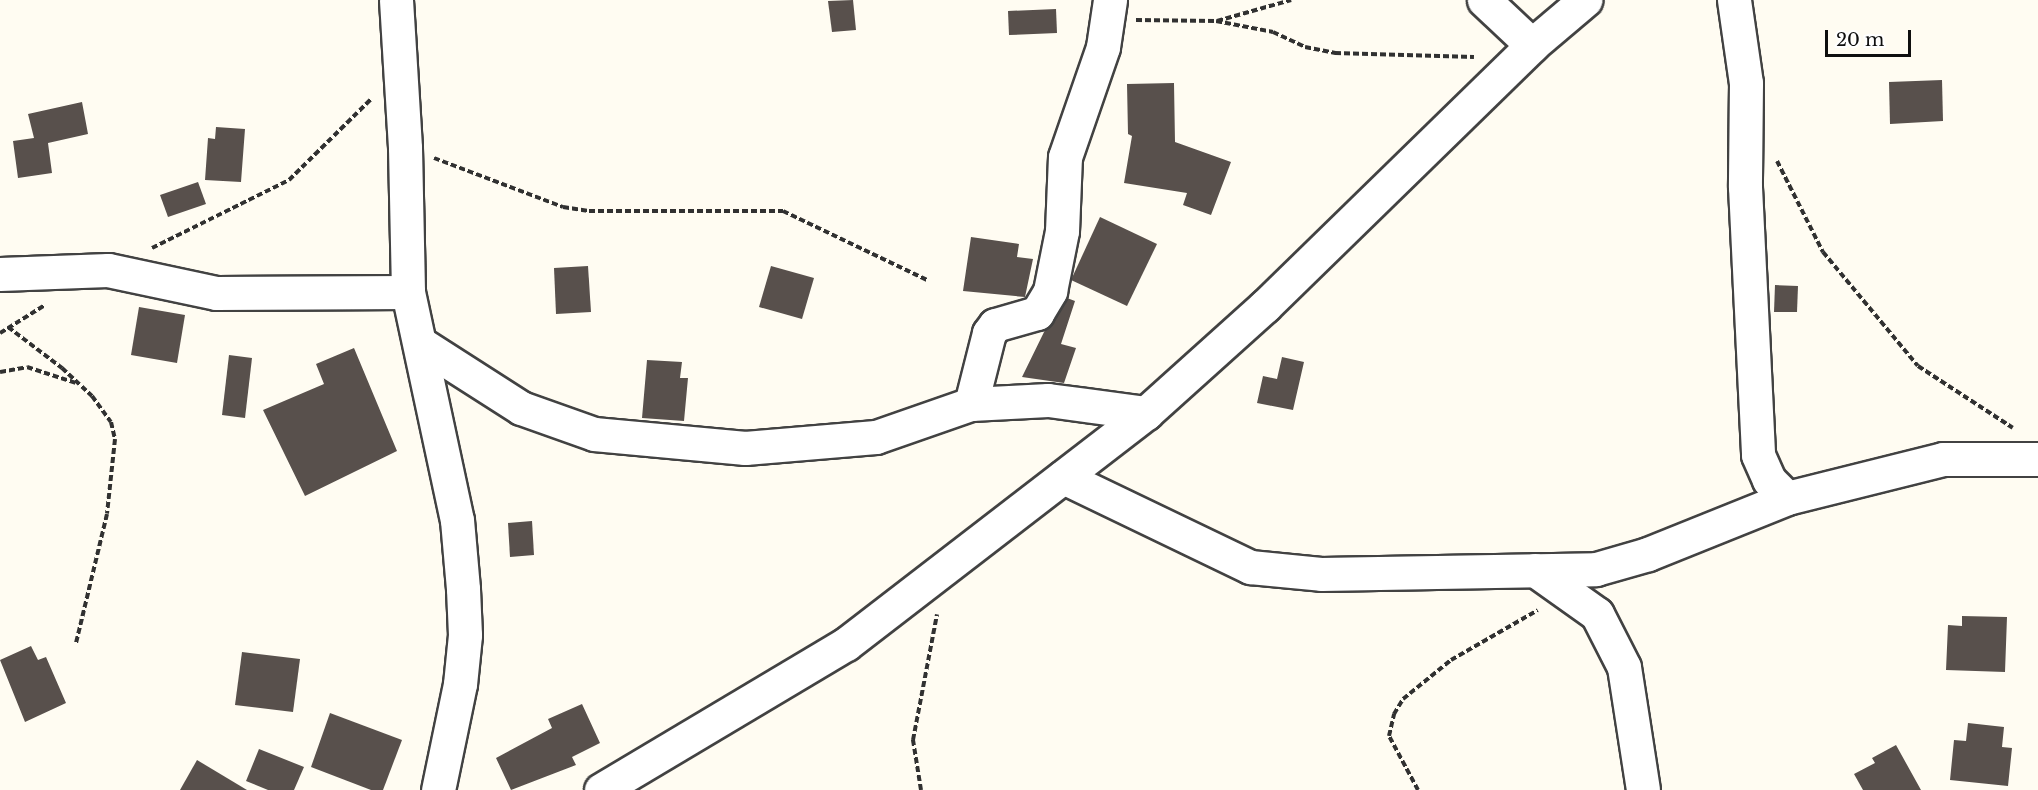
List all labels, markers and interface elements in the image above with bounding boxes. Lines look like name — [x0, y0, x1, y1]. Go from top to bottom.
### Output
scale bar — [1828, 18, 1914, 56]
text: 20 m — [1836, 29, 1884, 51]

